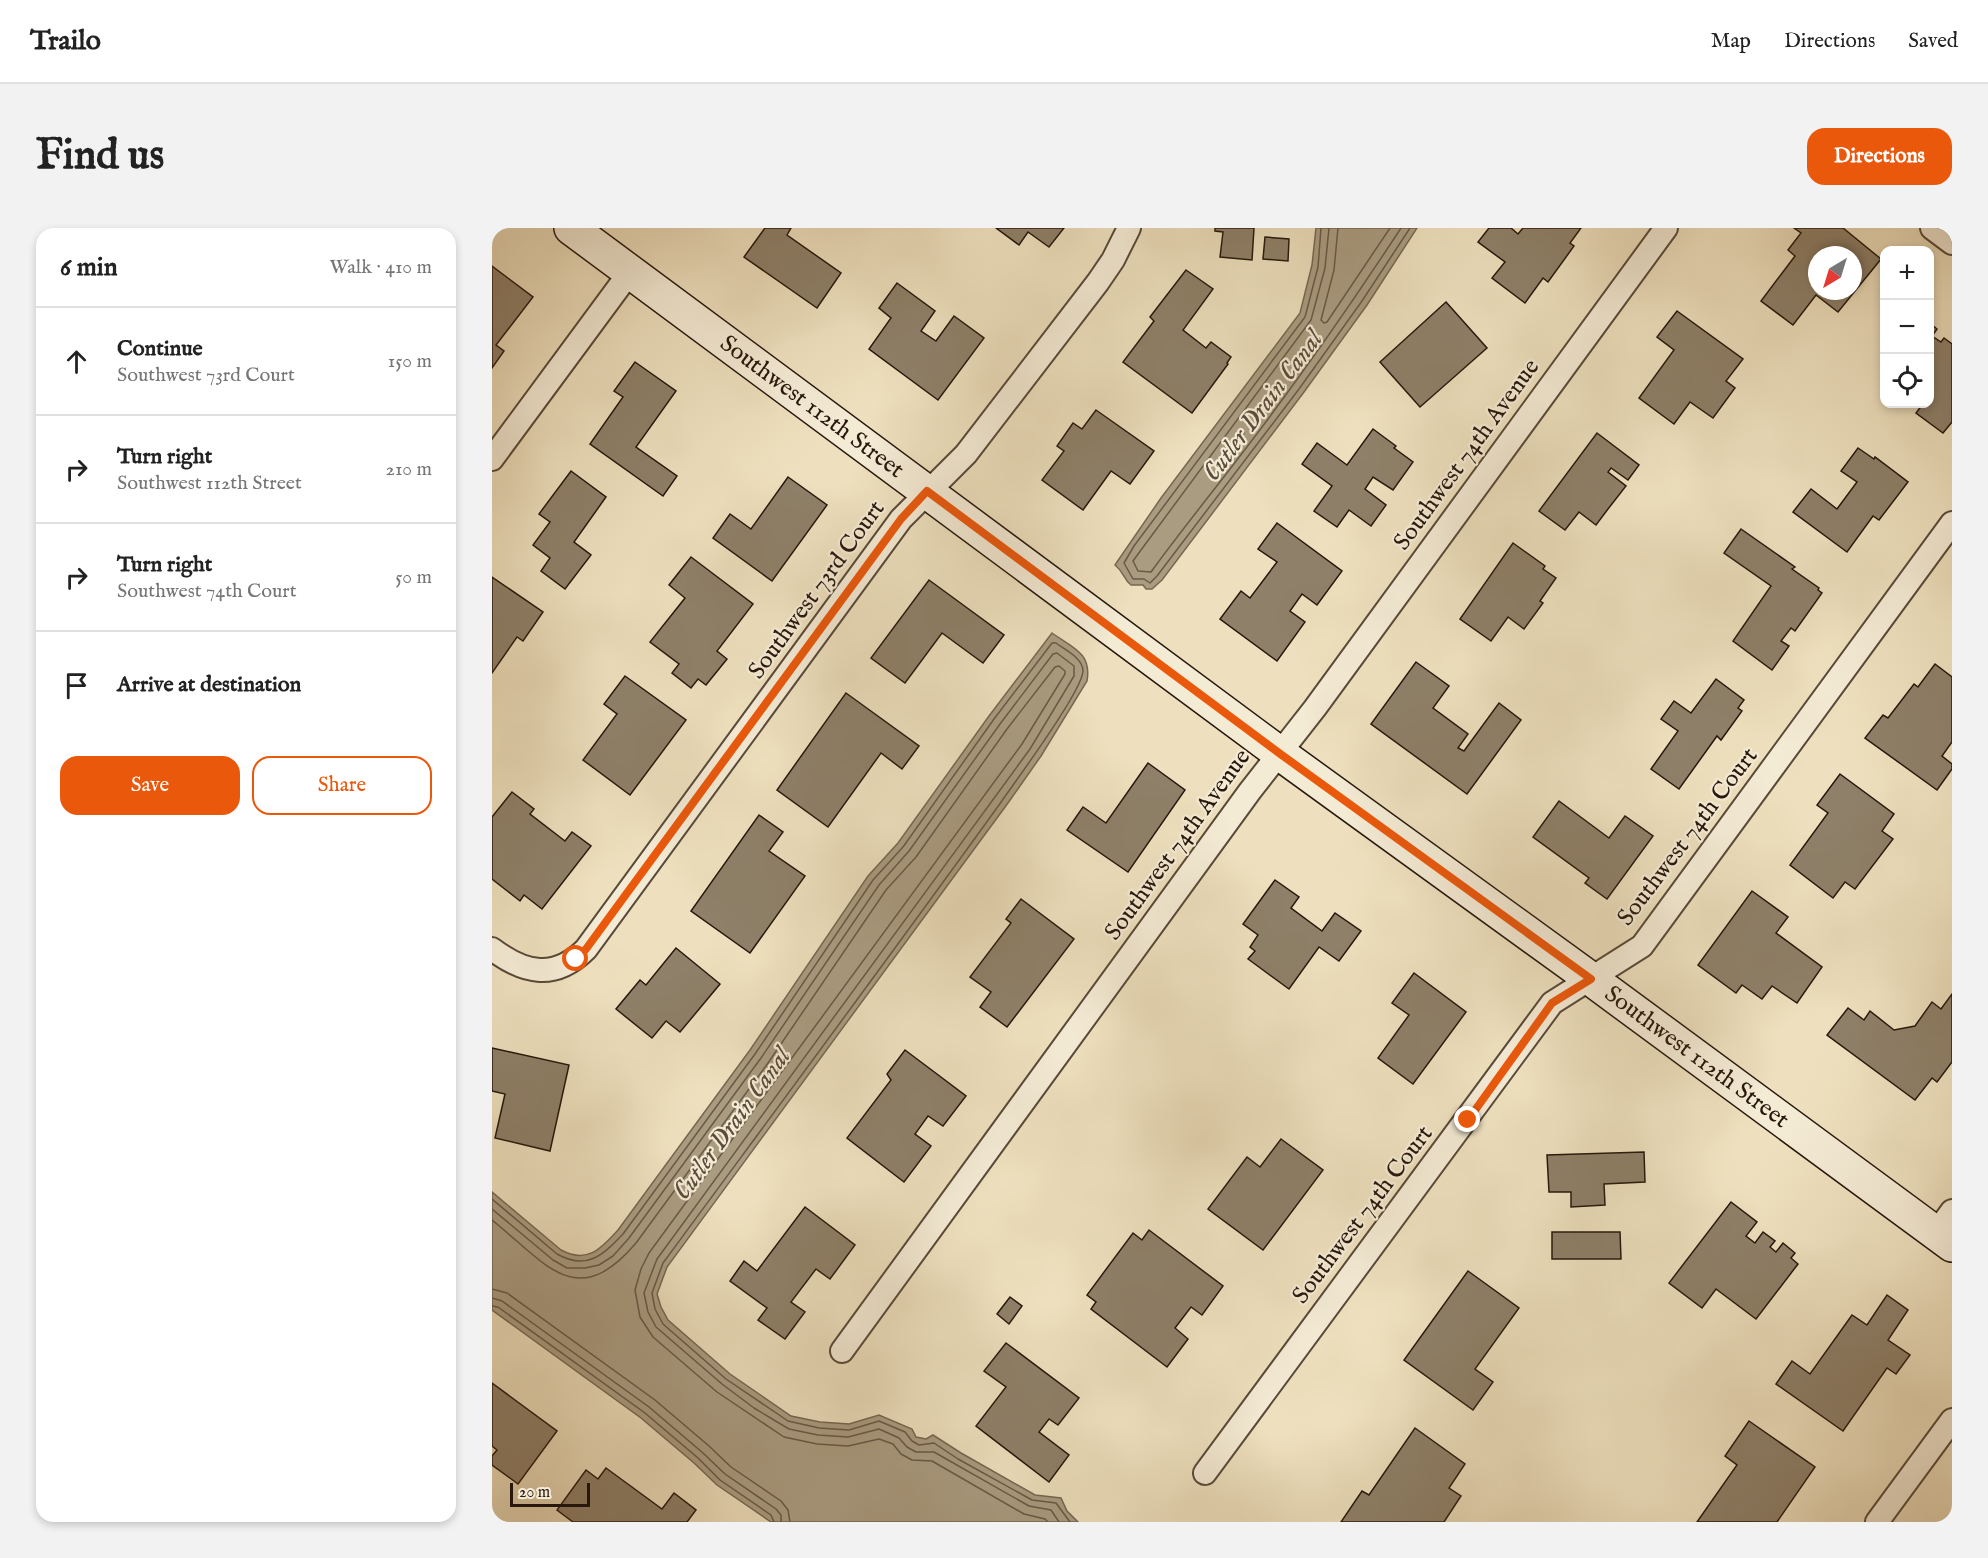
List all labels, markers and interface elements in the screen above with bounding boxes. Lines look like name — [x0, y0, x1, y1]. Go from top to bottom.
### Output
text: Trailo — [30, 24, 101, 59]
text: Map — [1711, 28, 1751, 55]
text: Directions — [1784, 28, 1875, 55]
text: Saved — [1908, 28, 1958, 55]
button: Directions — [1807, 128, 1952, 185]
text: Find us — [36, 130, 164, 183]
north arrow — [1808, 246, 1862, 300]
map controls — [1880, 246, 1934, 408]
button: + — [1880, 246, 1934, 300]
text: 6 min — [60, 251, 118, 284]
text: Walk · 410 m — [329, 255, 432, 280]
button: − — [1880, 300, 1934, 354]
water label: Cutler Drain Canal — [1196, 323, 1332, 488]
street label: Southwest 112th Street — [714, 328, 910, 485]
text: Continue — [117, 335, 203, 363]
icon: ahead — [60, 345, 93, 378]
text: 150 m — [388, 349, 432, 374]
street label: Southwest 74th Avenue — [1387, 353, 1547, 557]
button: locate — [1880, 354, 1934, 408]
text: Southwest 73rd Court — [117, 363, 295, 388]
text: Turn right — [117, 443, 212, 471]
icon: right — [60, 453, 93, 486]
text: 210 m — [386, 457, 432, 482]
text: Southwest 112th Street — [117, 471, 302, 496]
street label: Southwest 73rd Court — [742, 495, 892, 685]
text: Turn right — [117, 551, 212, 579]
icon: right — [60, 561, 93, 594]
text: 50 m — [395, 565, 432, 590]
text: Southwest 74th Court — [117, 579, 297, 604]
icon: arrive — [60, 669, 93, 702]
text: Arrive at destination — [117, 671, 301, 699]
street label: Southwest 74th Court — [1611, 742, 1765, 932]
street label: Southwest 74th Avenue — [1098, 743, 1258, 947]
button: Save — [60, 756, 240, 815]
button: Share — [252, 756, 432, 815]
route start — [562, 945, 588, 971]
street label: Southwest 112th Street — [1598, 979, 1795, 1135]
water label: Cutler Drain Canal — [666, 1040, 799, 1207]
route end — [1454, 1106, 1480, 1132]
street label: Southwest 74th Court — [1286, 1120, 1440, 1310]
scale bar — [510, 1480, 590, 1508]
text: 20 m — [519, 1483, 550, 1503]

